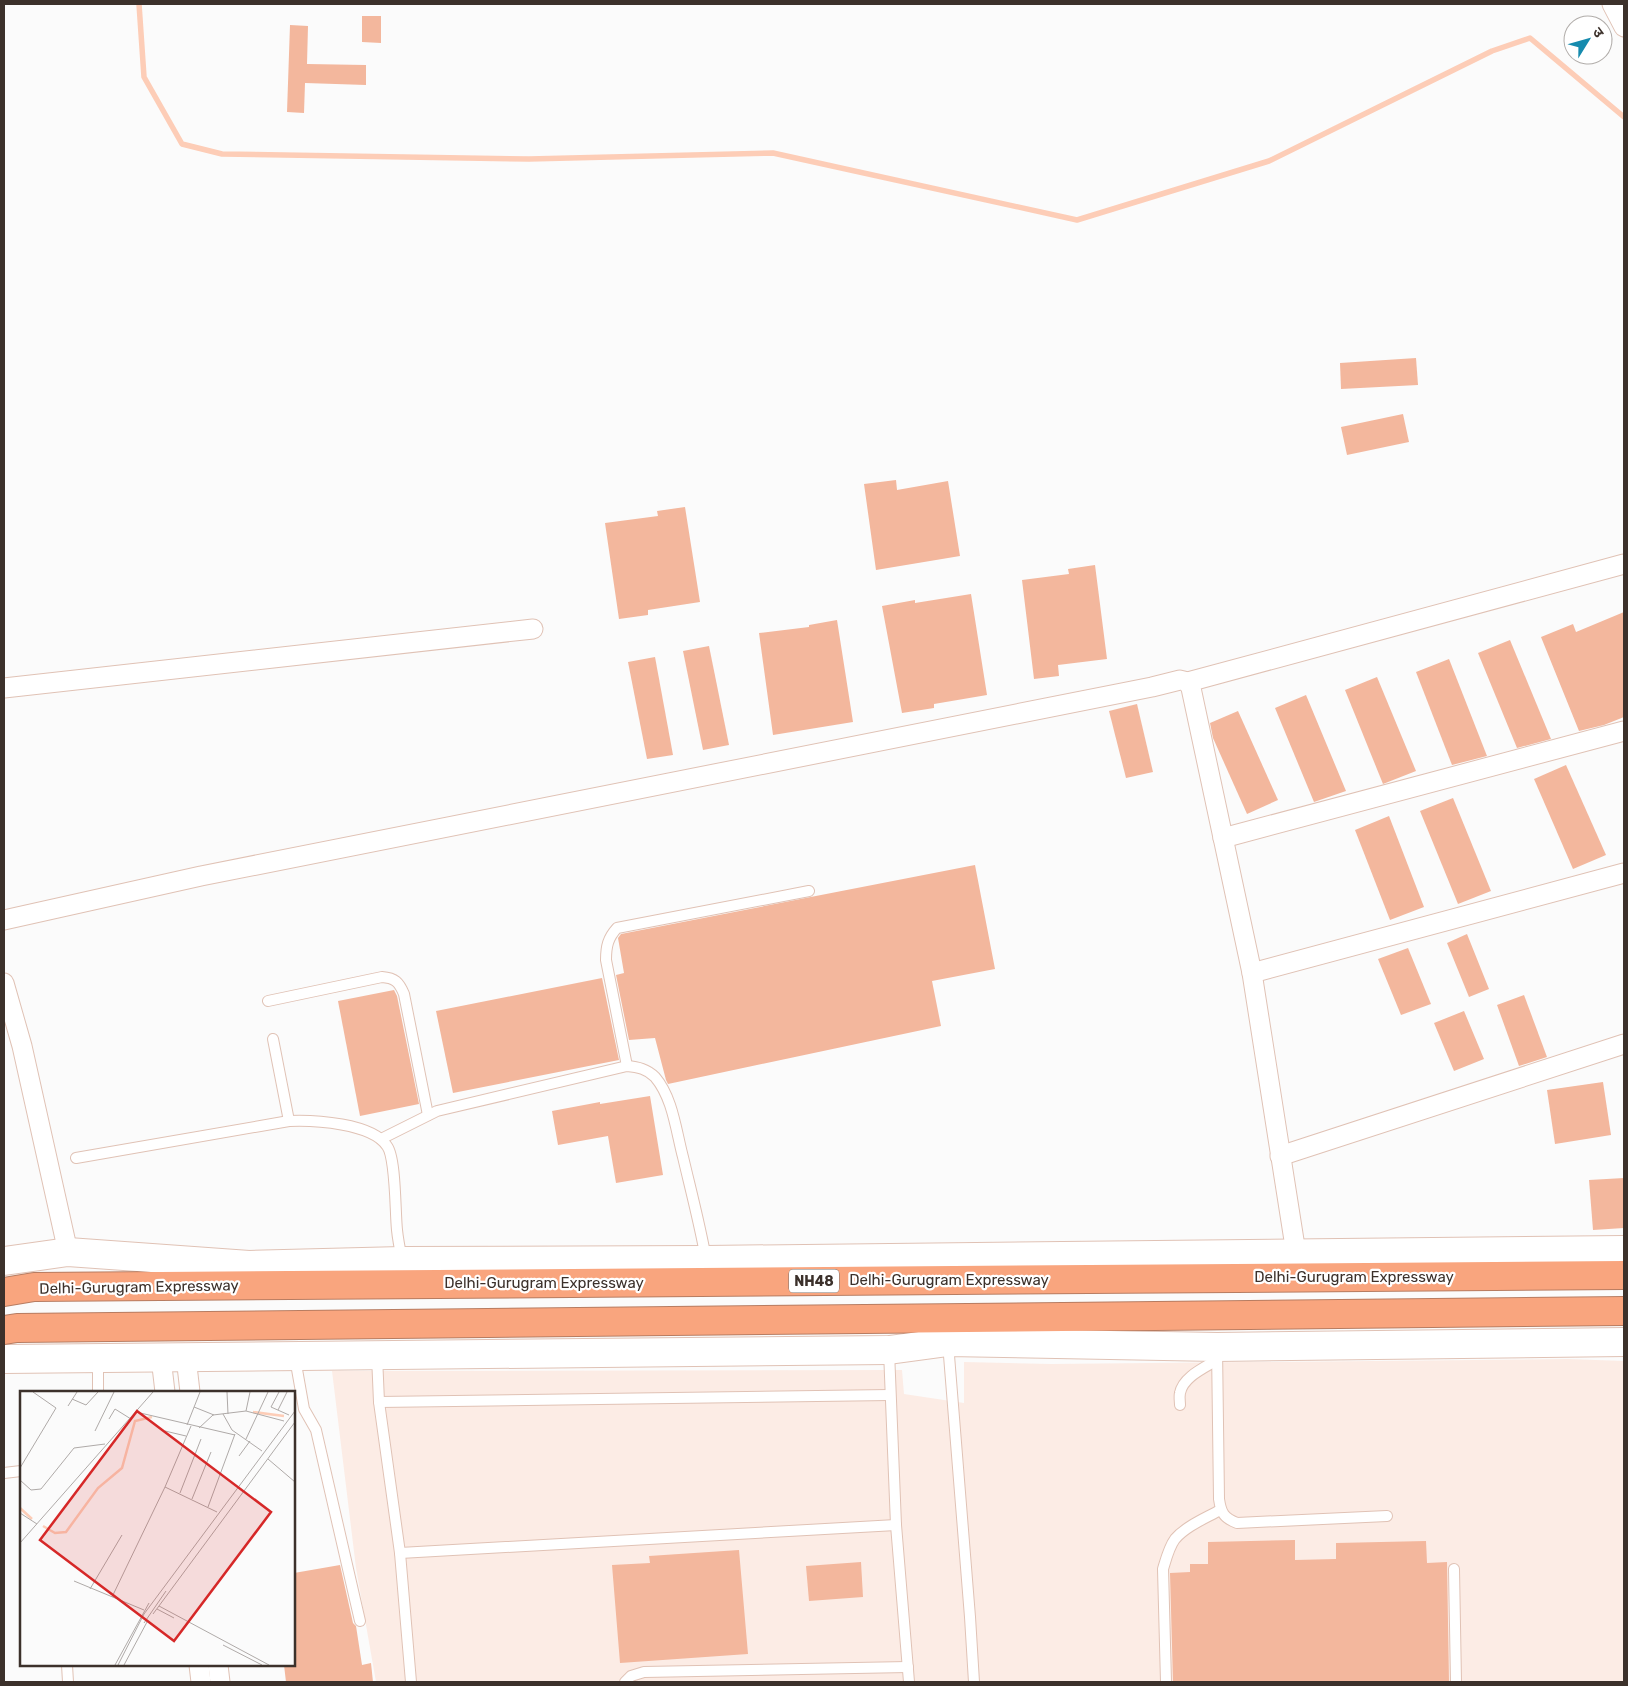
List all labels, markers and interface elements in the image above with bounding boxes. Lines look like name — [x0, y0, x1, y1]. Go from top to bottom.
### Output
north arrow — [1563, 15, 1613, 65]
text: उ — [1589, 24, 1608, 42]
street label: Delhi-Gurugram Expressway — [1254, 1268, 1454, 1286]
road number: NH48 — [789, 1270, 839, 1292]
street label: Delhi-Gurugram Expressway — [849, 1271, 1049, 1289]
street label: Delhi-Gurugram Expressway — [444, 1274, 644, 1292]
street label: Delhi-Gurugram Expressway — [39, 1276, 239, 1298]
inset map — [20, 1391, 295, 1666]

